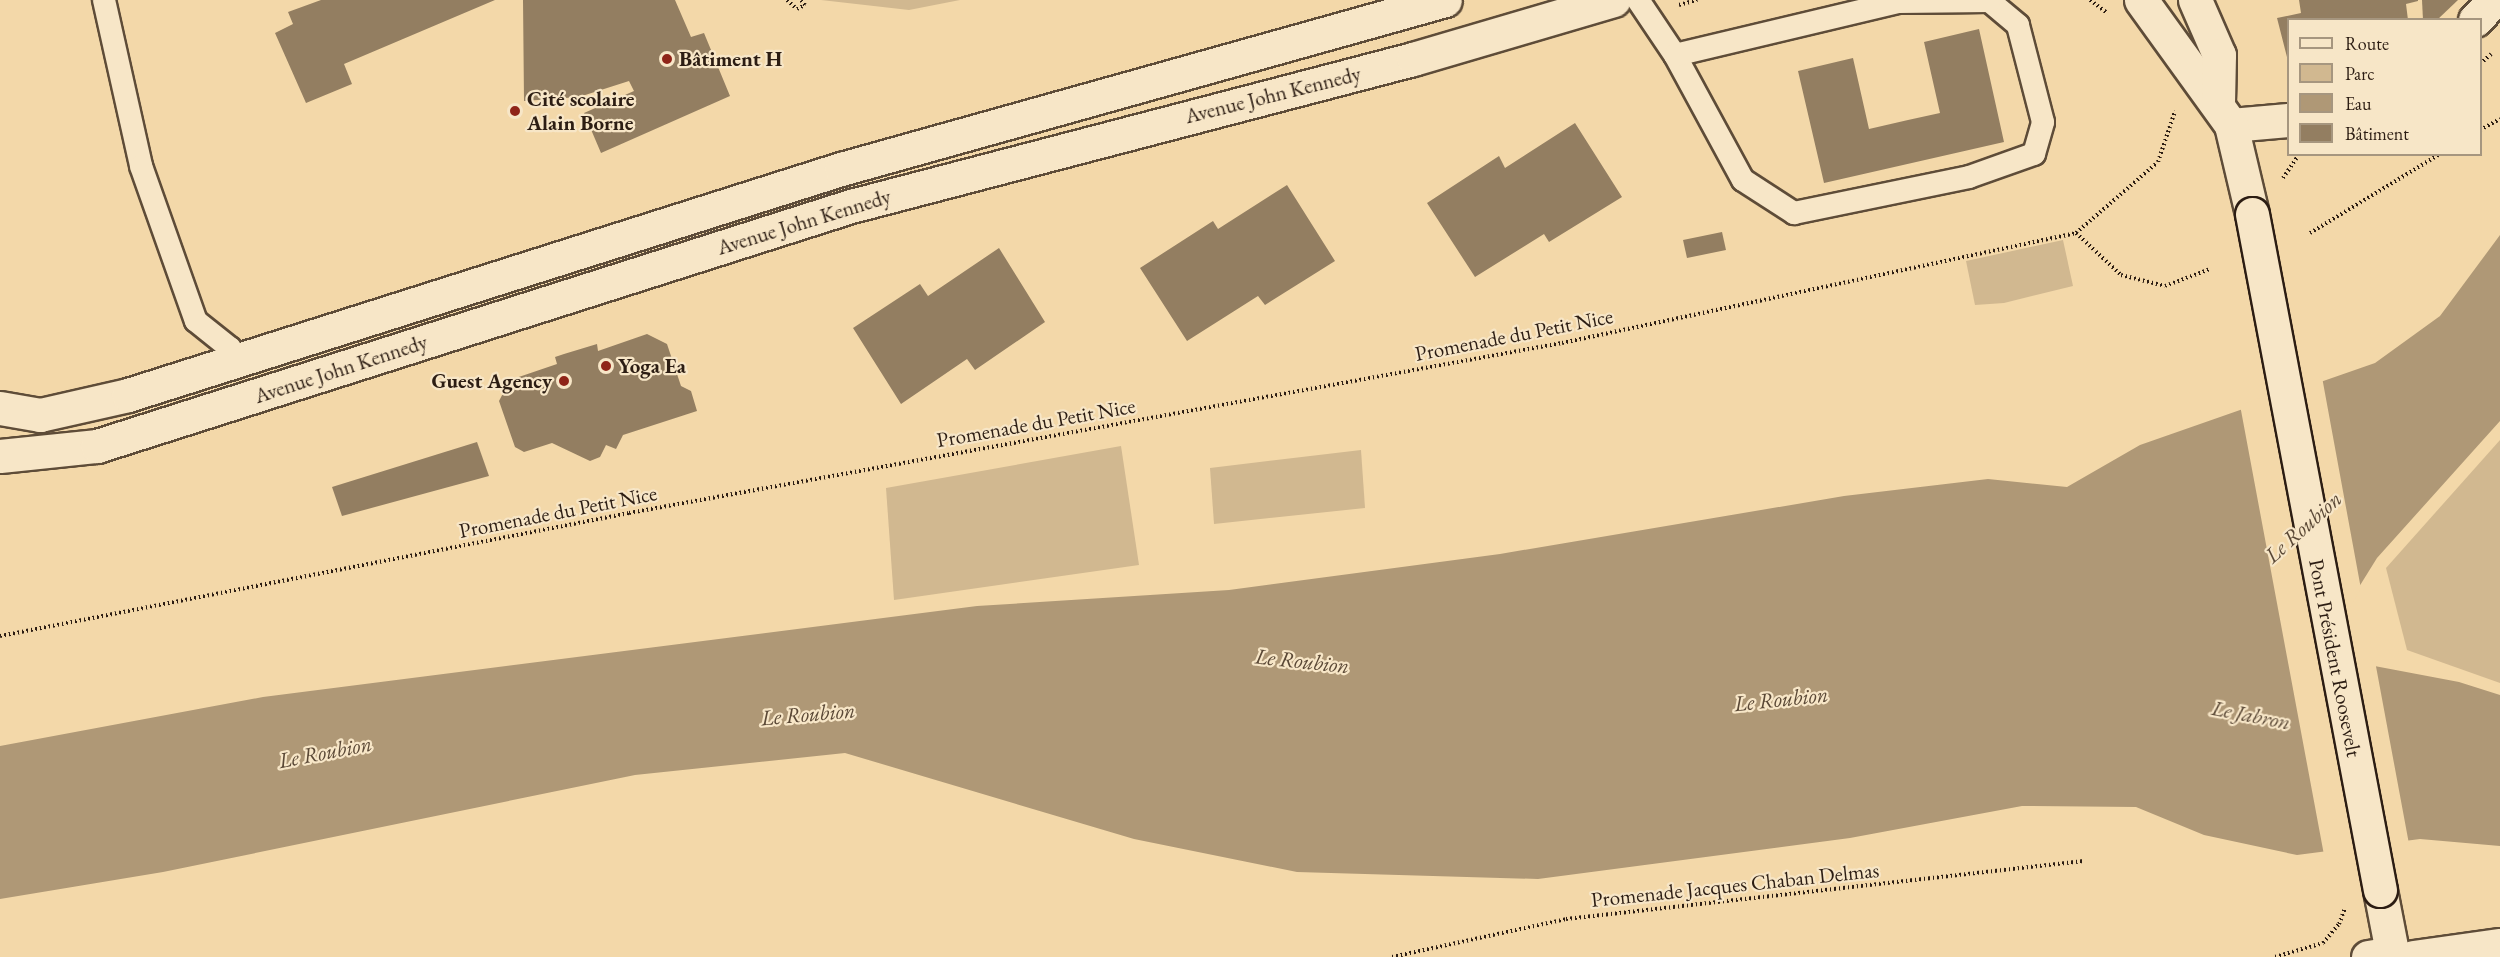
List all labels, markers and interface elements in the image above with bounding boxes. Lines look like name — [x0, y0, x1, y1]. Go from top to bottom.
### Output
legend — [2287, 18, 2482, 156]
text: Route — [2345, 32, 2389, 55]
place label: Bâtiment H — [679, 46, 782, 72]
marker: Bâtiment H — [660, 52, 674, 66]
street label: Avenue John Kennedy — [1182, 61, 1364, 129]
text: Parc — [2345, 62, 2375, 85]
place label: Cité scolaire Alain Borne — [527, 86, 635, 136]
text: Eau — [2345, 92, 2371, 115]
marker: Cité scolaire Alain Borne — [508, 104, 522, 118]
text: Bâtiment — [2345, 122, 2409, 145]
street label: Avenue John Kennedy — [714, 184, 894, 260]
street label: Promenade du Petit Nice — [1413, 303, 1615, 367]
street label: Avenue John Kennedy — [251, 329, 431, 409]
place label: Yoga Ea — [618, 353, 686, 379]
marker: Yoga Ea — [599, 359, 613, 373]
place label: Guest Agency — [431, 368, 552, 394]
marker: Guest Agency — [557, 374, 571, 388]
street label: Promenade du Petit Nice — [935, 393, 1137, 453]
street label: Promenade du Petit Nice — [457, 480, 659, 544]
water label: Le Roubion — [2259, 486, 2347, 568]
street label: Pont Président Roosevelt — [2303, 557, 2367, 759]
water label: Le Roubion — [1254, 643, 1350, 679]
water label: Le Roubion — [1733, 681, 1829, 717]
water label: Le Jabron — [2209, 694, 2293, 736]
water label: Le Roubion — [760, 697, 856, 731]
water label: Le Roubion — [276, 730, 374, 774]
street label: Promenade Jacques Chaban Delmas — [1590, 857, 1880, 913]

